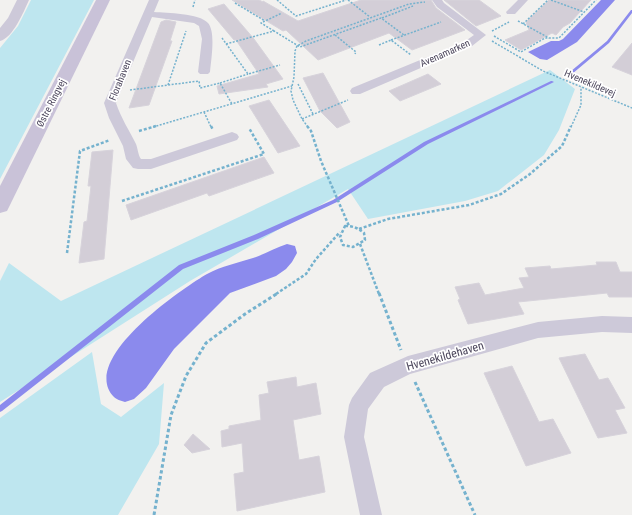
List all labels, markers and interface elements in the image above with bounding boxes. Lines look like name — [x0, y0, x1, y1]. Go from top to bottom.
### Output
street label: Avenamarken — [418, 37, 472, 69]
street label: Florahaven — [107, 58, 133, 102]
street label: Hvenekildevej — [563, 67, 617, 99]
street label: Østre Ringvej — [34, 77, 68, 129]
street label: Hvenekildehaven — [405, 338, 486, 374]

